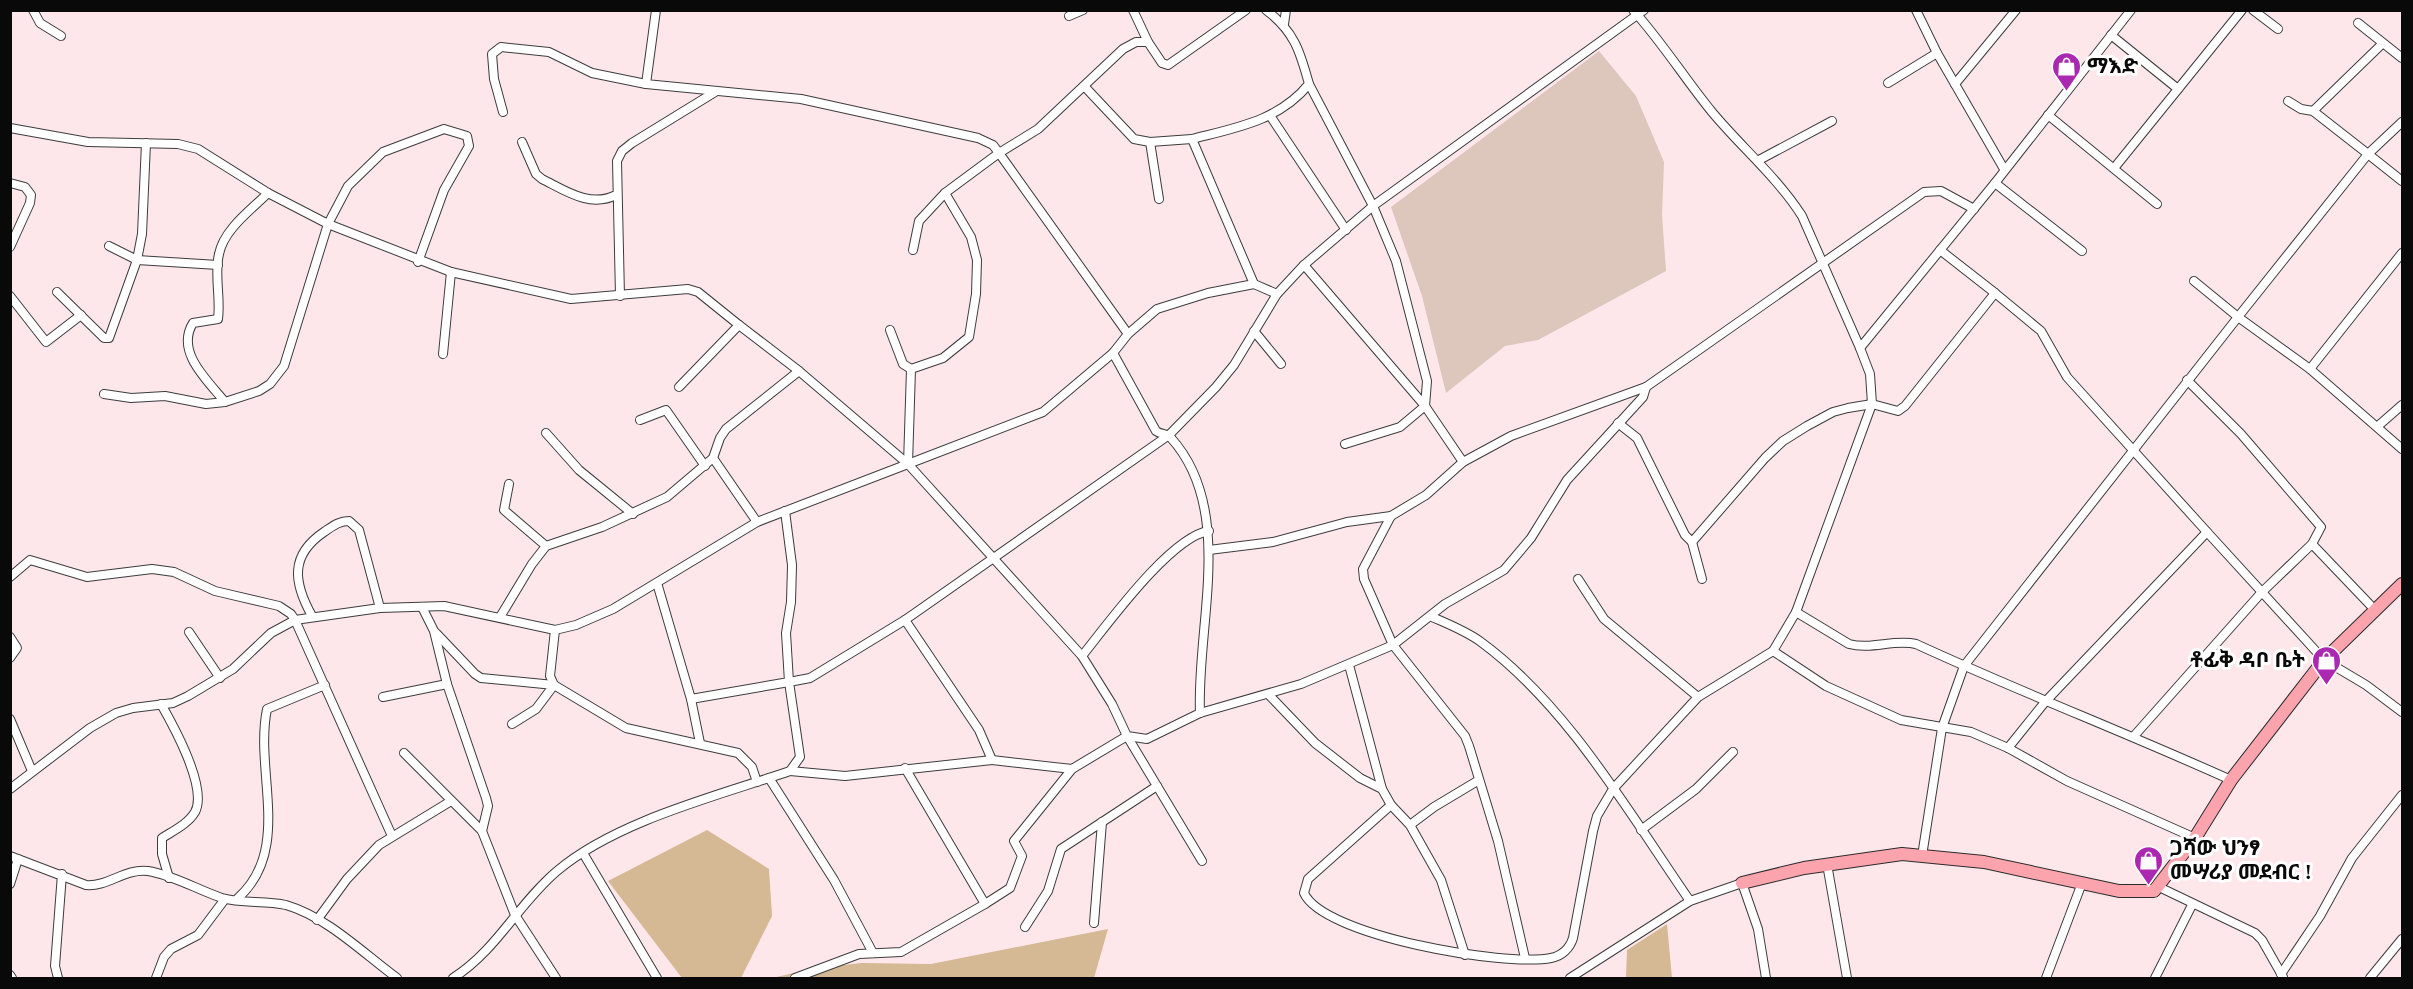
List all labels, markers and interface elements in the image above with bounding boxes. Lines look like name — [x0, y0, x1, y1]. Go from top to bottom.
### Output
shop icon: ማእድ — [2050, 50, 2082, 92]
place label: ማእድ — [2087, 54, 2139, 78]
shop icon: ቶፊቅ ዳቦ ቤት — [2310, 644, 2342, 686]
place label: ቶፊቅ ዳቦ ቤት — [2190, 648, 2305, 672]
place label: ጋሻው ህንፃ መሣሪያ መደብር ! — [2170, 836, 2312, 884]
shop icon: ጋሻው ህንፃ መሣሪያ መደብር ! — [2133, 844, 2165, 886]

